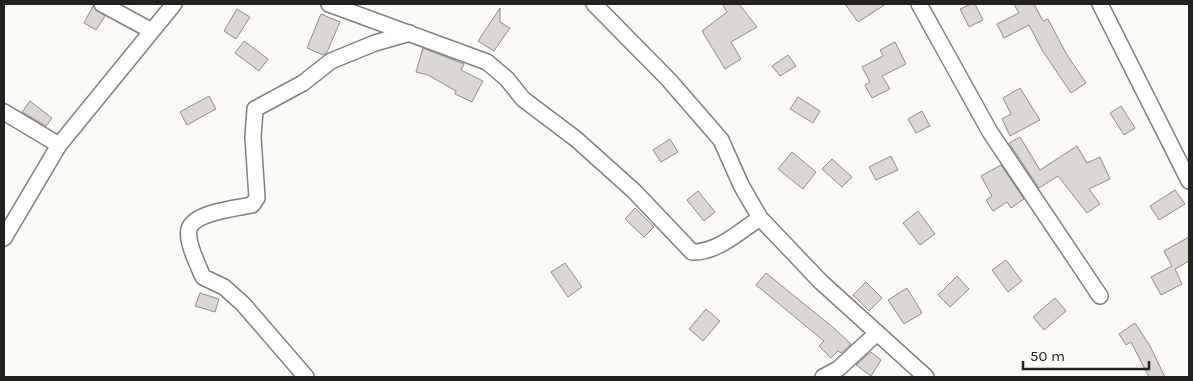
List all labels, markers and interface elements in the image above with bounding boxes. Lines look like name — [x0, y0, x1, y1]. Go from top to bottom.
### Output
scale bar — [1023, 338, 1149, 370]
text: 50 m — [1030, 347, 1065, 365]

